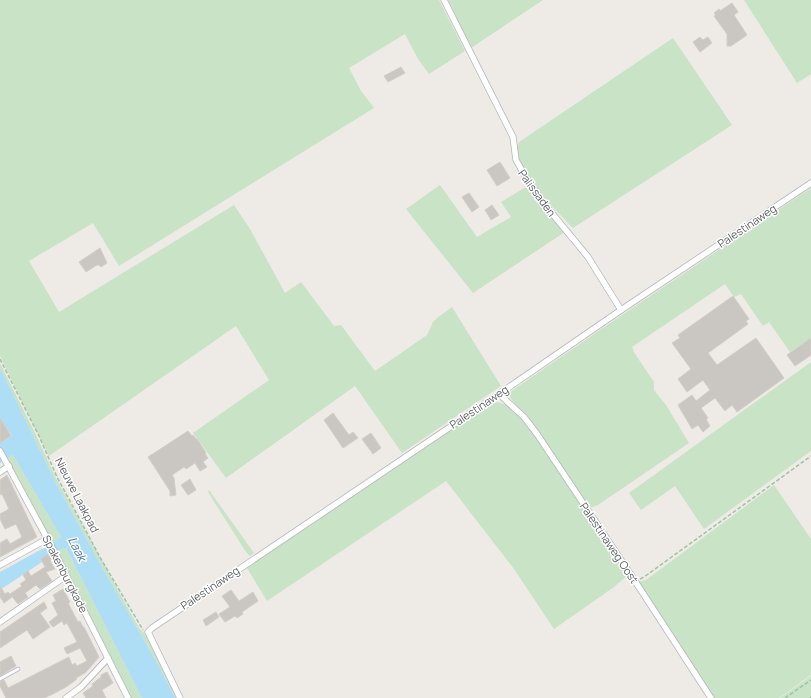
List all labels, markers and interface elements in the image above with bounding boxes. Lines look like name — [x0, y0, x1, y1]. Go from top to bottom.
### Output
street label: Palissaden — [515, 166, 560, 219]
street label: Palestinaweg — [714, 200, 779, 251]
street label: Palestinaweg — [446, 381, 511, 432]
street label: Nieuwe Laakpad — [52, 455, 103, 535]
street label: Palestinaweg Oost — [577, 499, 642, 586]
street label: Spakenburgkade — [39, 532, 92, 616]
water label: Laak — [64, 534, 92, 566]
street label: Palestinaweg — [177, 562, 242, 613]

